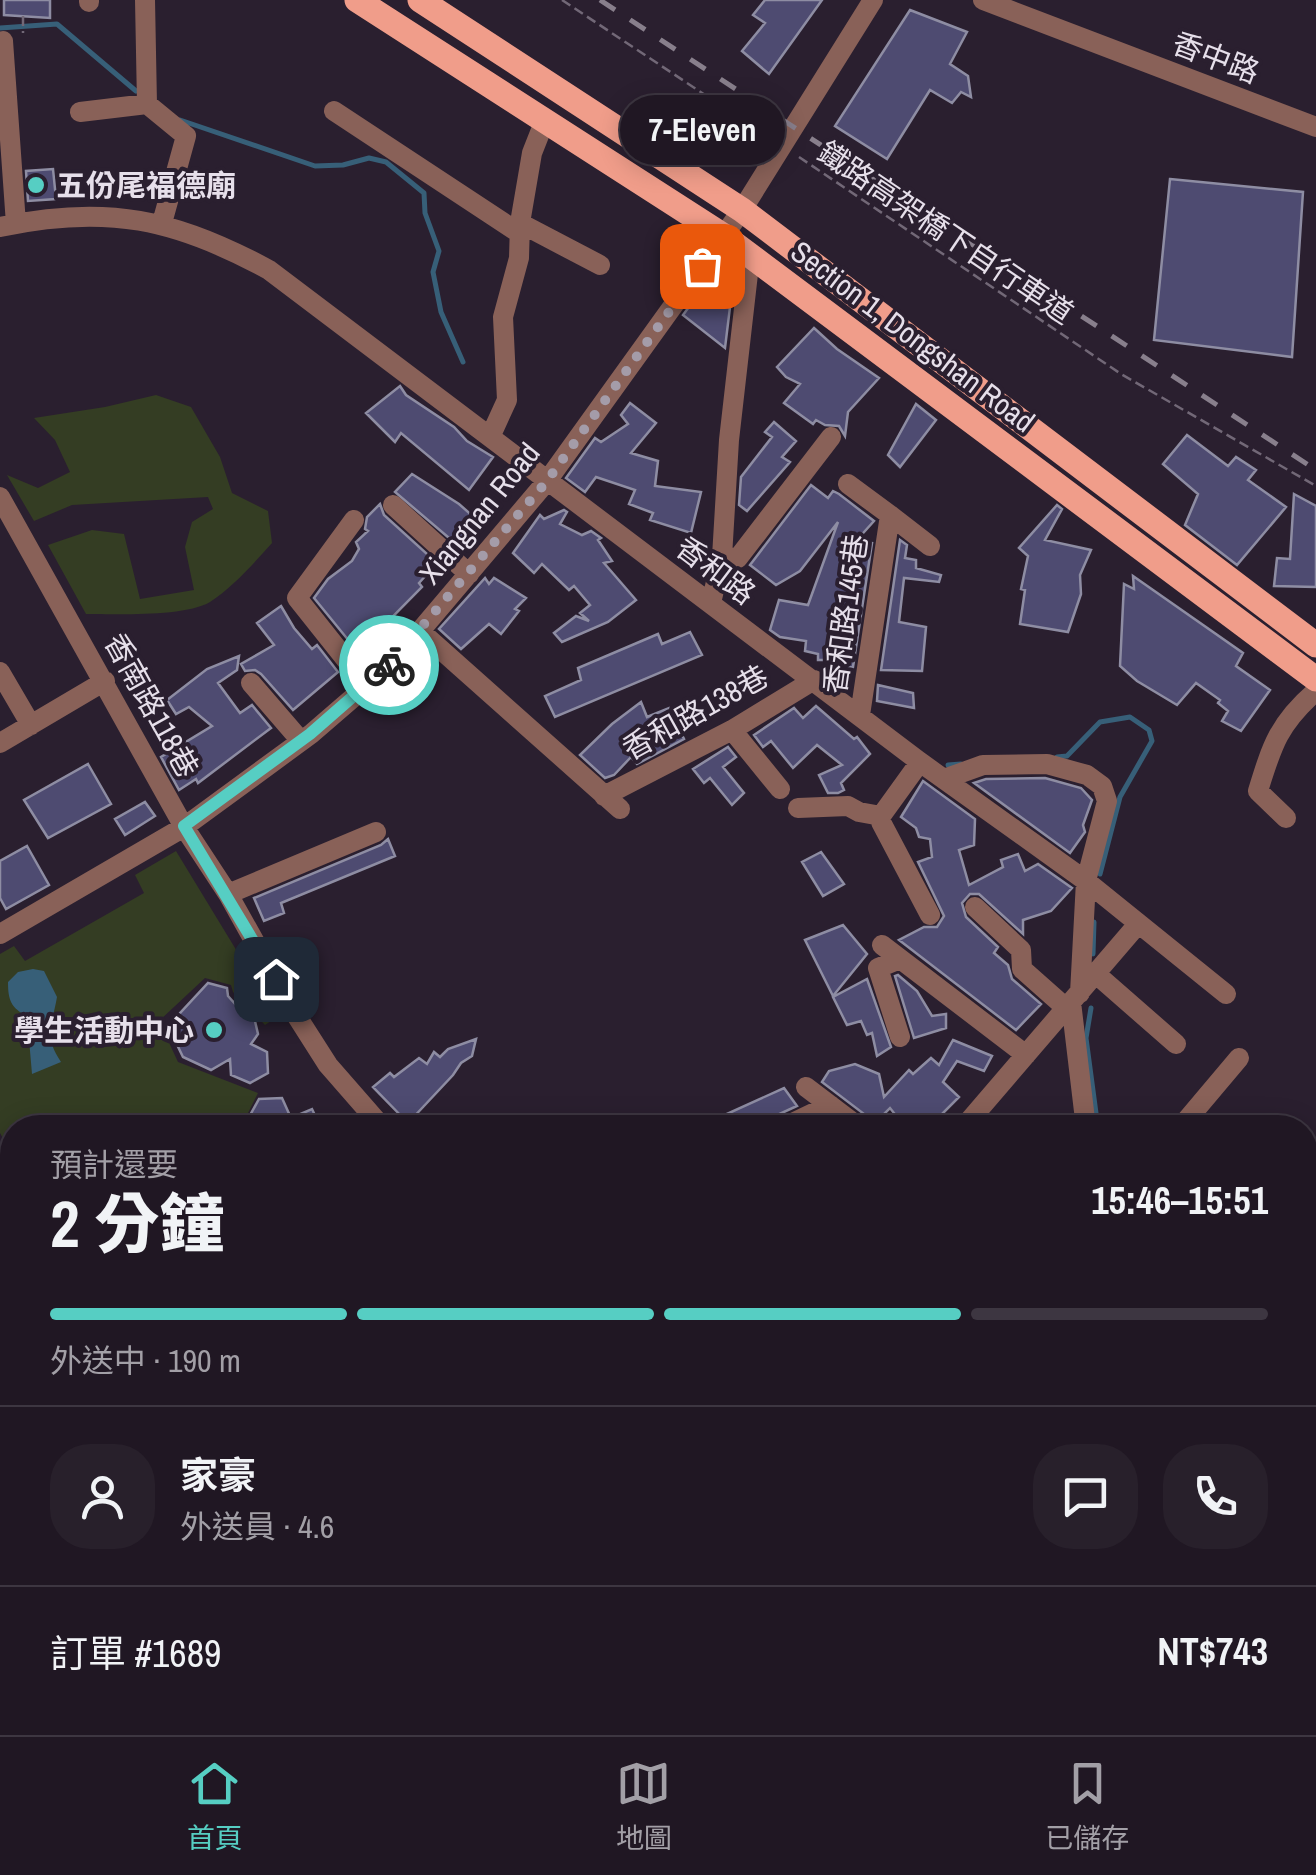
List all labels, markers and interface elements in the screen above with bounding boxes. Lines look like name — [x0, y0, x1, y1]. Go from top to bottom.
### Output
street label: 香中路 — [1167, 22, 1265, 92]
callout: 7-Eleven — [620, 96, 784, 166]
text: 7-Eleven — [649, 108, 756, 151]
street label: 鐵路高架橋下自行車道 — [810, 132, 1082, 332]
place label: 五份尾福德廟 — [56, 165, 236, 205]
marker: 五份尾福德廟 — [25, 174, 47, 196]
pin — [660, 224, 745, 309]
street label: Section 1, Dongshan Road — [783, 231, 1043, 441]
icon: bag — [675, 239, 730, 294]
street label: Xiangnan Road — [410, 434, 548, 592]
street label: 香和路 — [668, 527, 764, 613]
street label: 香和路145巷 — [814, 531, 876, 697]
courier — [339, 615, 439, 715]
street label: 香南路118巷 — [96, 626, 208, 784]
icon: bike — [362, 638, 417, 693]
street label: 香和路138巷 — [615, 655, 775, 769]
pin — [234, 937, 319, 1022]
icon: home — [249, 952, 304, 1007]
place label: 學生活動中心 — [14, 1010, 194, 1050]
marker: 學生活動中心 — [203, 1019, 225, 1041]
text: 預計還要 — [50, 1143, 178, 1186]
text: 15:46–15:51 — [1091, 1175, 1268, 1226]
text: 2 分鐘 — [50, 1180, 224, 1267]
text: 外送中 · 190 m — [50, 1339, 241, 1382]
button: person — [50, 1444, 155, 1549]
button: chat — [1033, 1444, 1138, 1549]
button: phone — [1163, 1444, 1268, 1549]
text: 家豪 — [180, 1450, 256, 1501]
text: 外送員 · 4.6 — [180, 1505, 334, 1548]
text: NT$743 — [1157, 1626, 1268, 1677]
text: 訂單 #1689 — [50, 1628, 221, 1679]
tab: 首頁 — [187, 1756, 243, 1857]
tab: 地圖 — [616, 1756, 672, 1857]
tab: 已儲存 — [1045, 1756, 1129, 1857]

